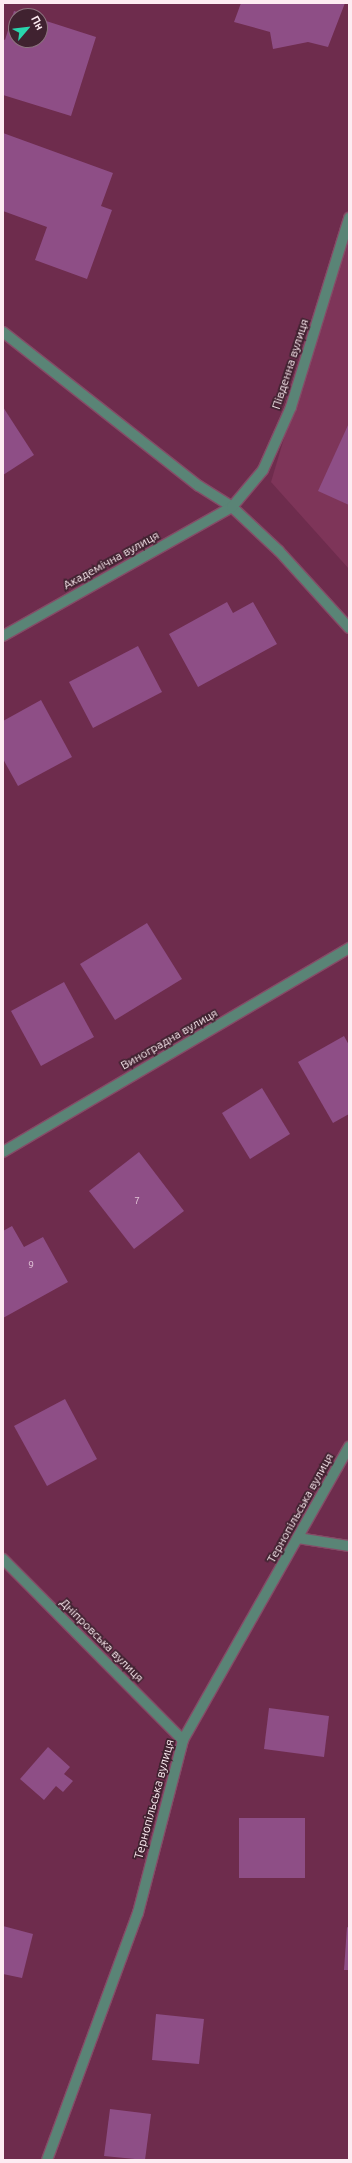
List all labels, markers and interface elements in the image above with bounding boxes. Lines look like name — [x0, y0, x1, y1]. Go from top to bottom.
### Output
north arrow — [8, 8, 48, 48]
text: Пн — [29, 14, 46, 32]
street label: Південна вулиця — [269, 317, 311, 411]
street label: Академічна вулиця — [61, 528, 161, 592]
street label: Виноградна вулиця — [118, 1005, 220, 1073]
house number: 7 — [134, 1195, 140, 1207]
house number: 9 — [28, 1259, 34, 1271]
street label: Тернопільська вулиця — [264, 1451, 336, 1565]
street label: Дніпровська вулиця — [57, 1595, 147, 1685]
street label: Тернопільська вулиця — [131, 1737, 177, 1861]

